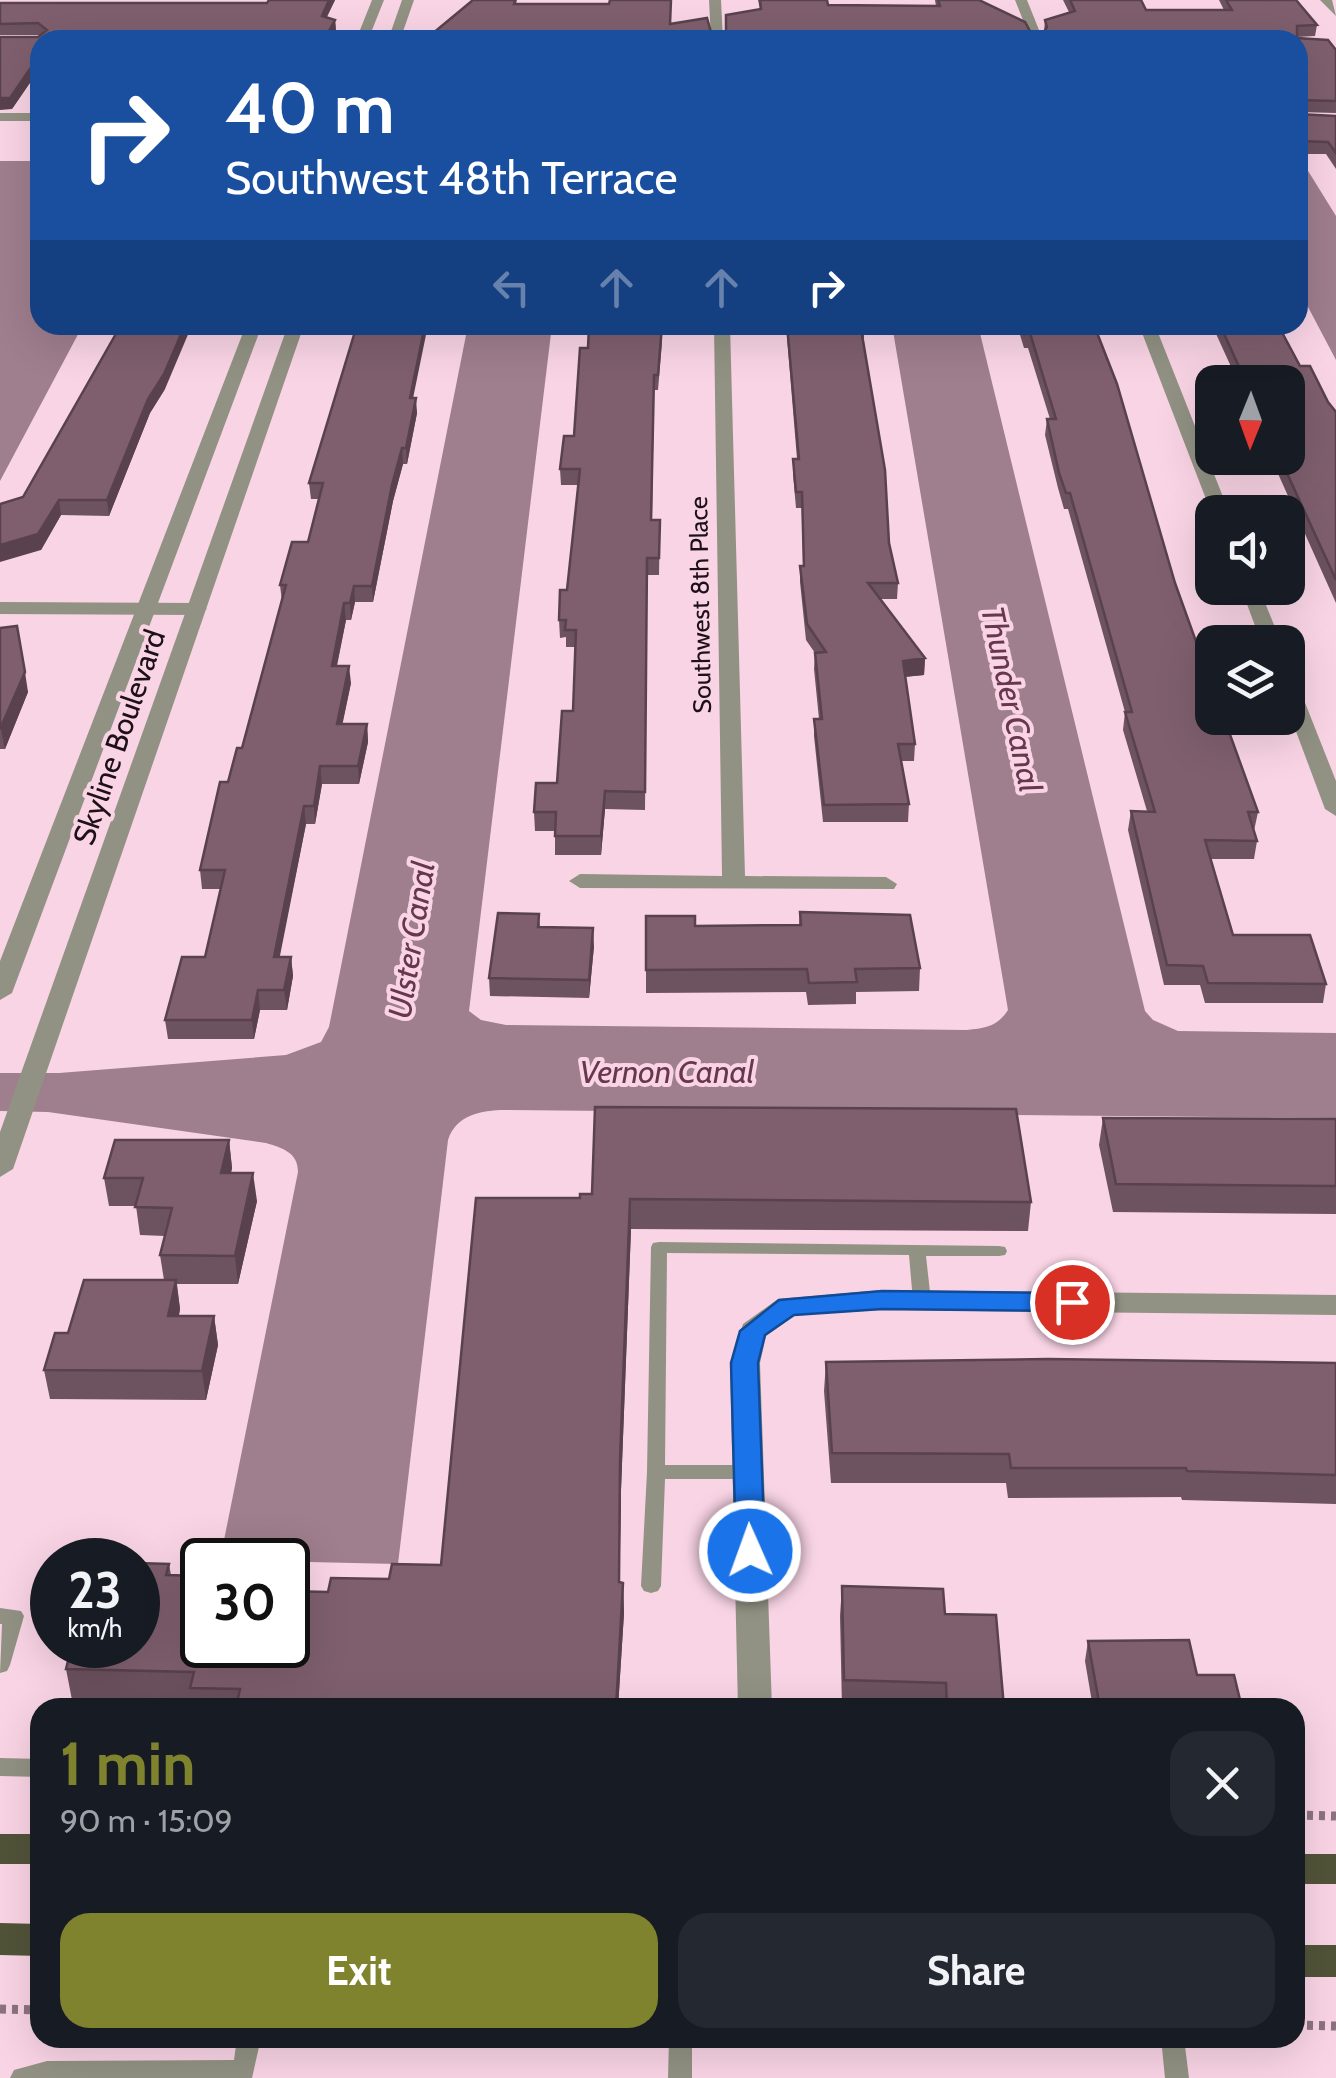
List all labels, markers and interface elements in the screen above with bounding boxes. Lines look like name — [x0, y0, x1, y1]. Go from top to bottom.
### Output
text: 40 m — [225, 65, 394, 151]
icon: right — [60, 70, 190, 200]
text: Southwest 48th Terrace — [225, 151, 677, 205]
icon: left — [484, 260, 539, 315]
icon: ahead — [589, 260, 644, 315]
icon: ahead — [694, 260, 749, 315]
icon: right — [799, 260, 854, 315]
north arrow — [1195, 365, 1305, 475]
map controls — [1195, 365, 1305, 735]
button: sound — [1195, 495, 1305, 605]
street label: Southwest 8th Place — [683, 496, 717, 714]
water label: Thunder Canal — [973, 602, 1051, 796]
street label: Skyline Boulevard — [65, 624, 173, 850]
button: layers — [1195, 625, 1305, 735]
water label: Ulster Canal — [379, 858, 443, 1021]
water label: Vernon Canal — [580, 1052, 755, 1091]
pin — [1030, 1260, 1115, 1345]
icon: arrive — [1045, 1275, 1100, 1330]
position arrow — [698, 1499, 802, 1603]
speed limit sign: 30 — [180, 1538, 310, 1668]
text: 23 — [68, 1560, 122, 1621]
text: km/h — [68, 1613, 122, 1643]
text: 1 min — [60, 1727, 195, 1800]
button: close — [1170, 1731, 1275, 1836]
text: 90 m · 15:09 — [60, 1801, 233, 1840]
button: Exit — [60, 1913, 658, 2028]
button: Share — [678, 1913, 1275, 2028]

